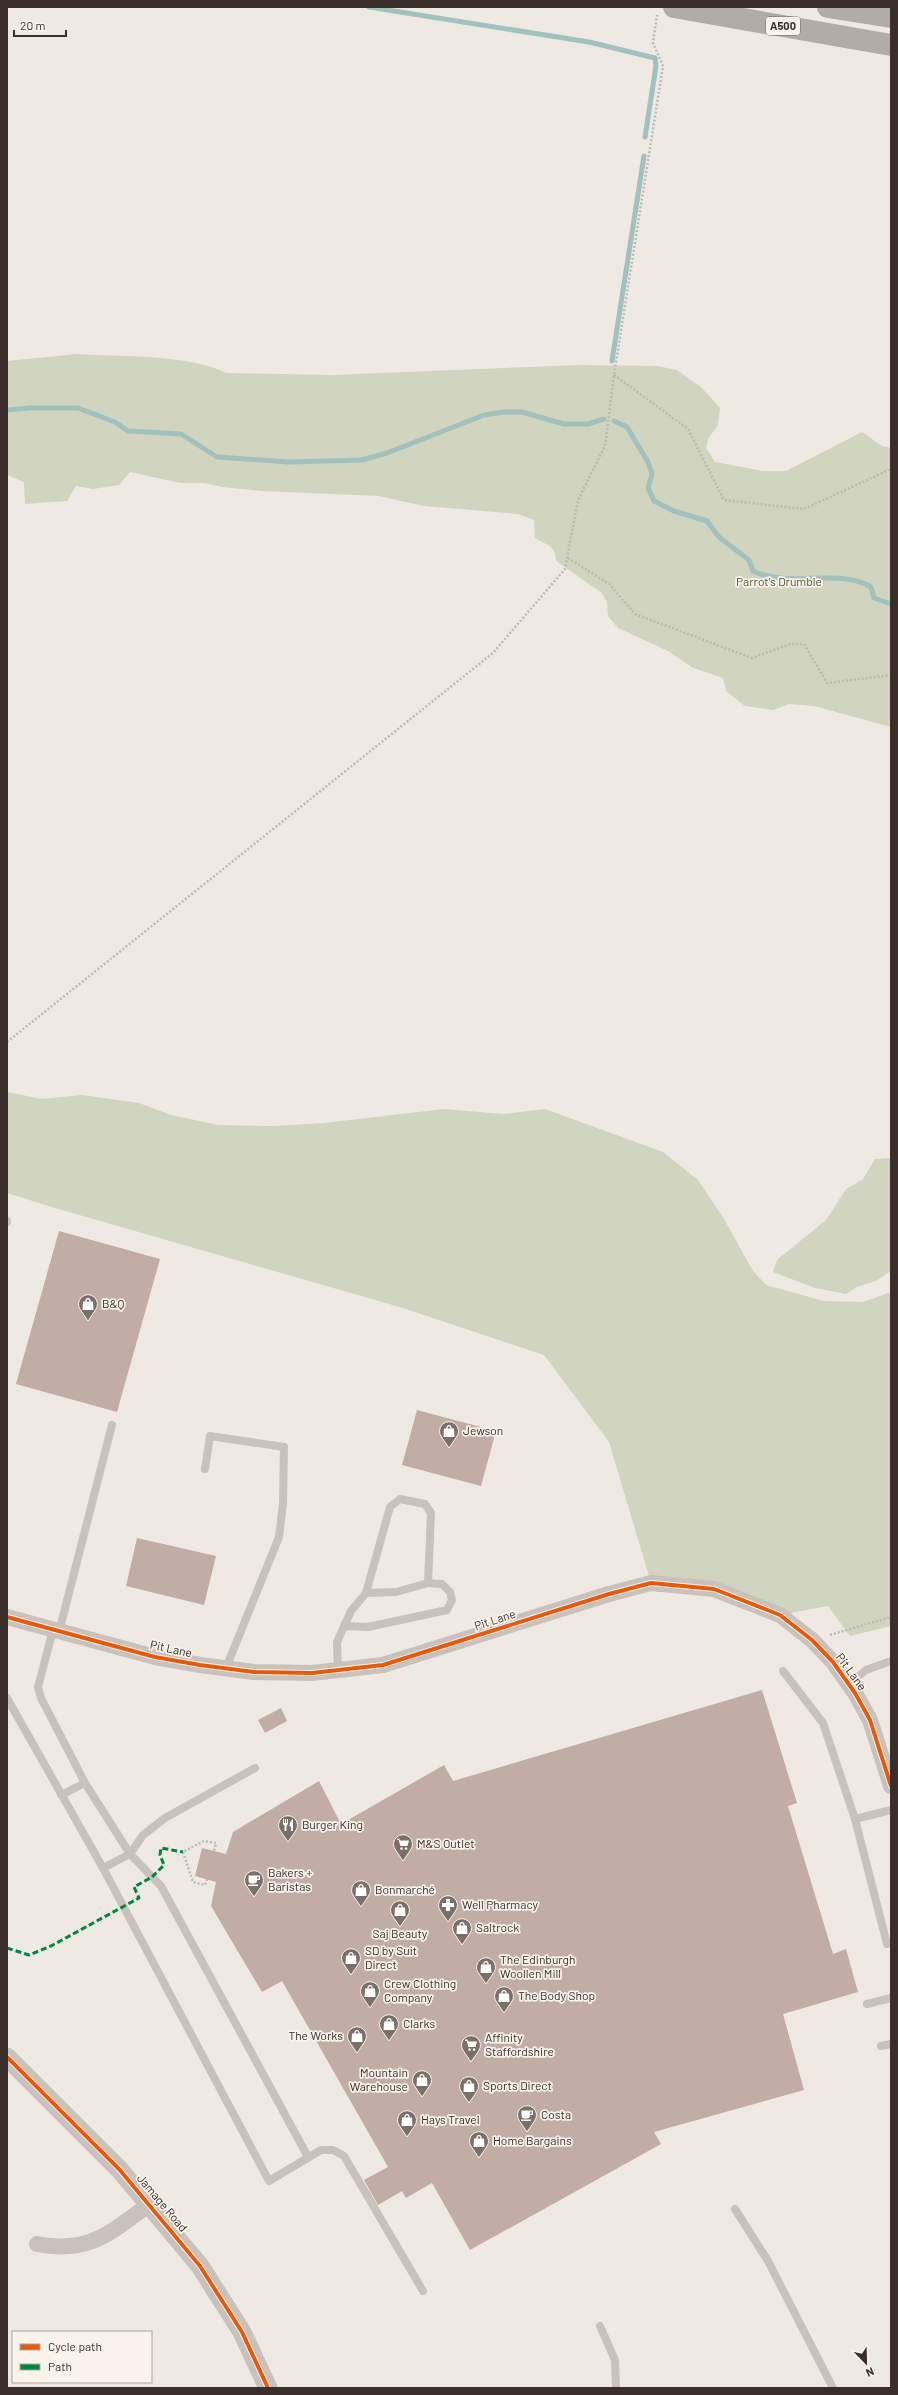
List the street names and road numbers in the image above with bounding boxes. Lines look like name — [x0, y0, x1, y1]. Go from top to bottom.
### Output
road number: A500 — [766, 17, 800, 35]
street label: Pit Lane — [472, 1606, 517, 1632]
street label: Pit Lane — [149, 1637, 194, 1659]
street label: Pit Lane — [834, 1650, 870, 1693]
street label: Jamage Road — [135, 2171, 191, 2234]

